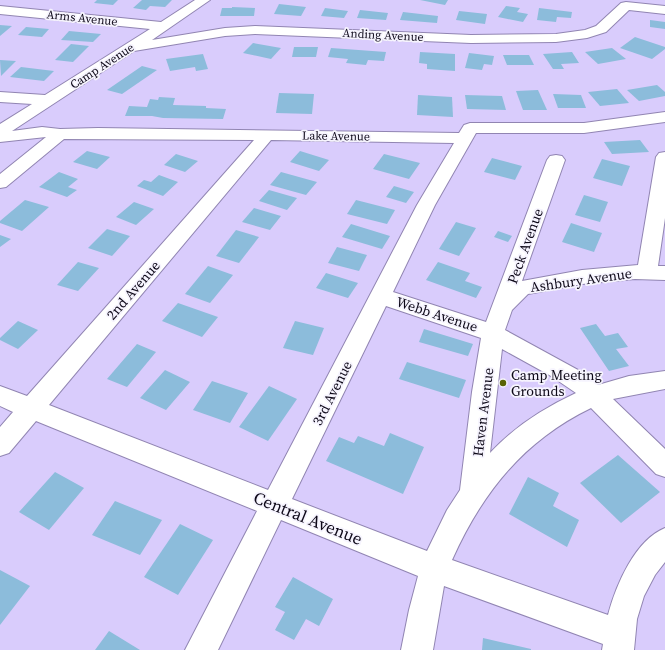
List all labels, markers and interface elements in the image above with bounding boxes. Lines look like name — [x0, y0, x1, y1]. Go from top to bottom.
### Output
street label: Arms Avenue — [46, 6, 118, 30]
street label: Anding Avenue — [342, 25, 424, 45]
street label: Camp Avenue — [67, 39, 137, 93]
street label: Lake Avenue — [302, 127, 370, 145]
street label: Peck Avenue — [502, 206, 548, 286]
street label: 2nd Avenue — [102, 256, 164, 324]
street label: Ashbury Avenue — [529, 263, 633, 297]
street label: Webb Avenue — [394, 291, 480, 337]
street label: 3rd Avenue — [307, 357, 357, 429]
place label: Camp Meeting Grounds — [511, 365, 602, 401]
street label: Haven Avenue — [468, 366, 498, 458]
marker: Camp Meeting Grounds — [498, 378, 508, 388]
street label: Central Avenue — [250, 485, 366, 551]

